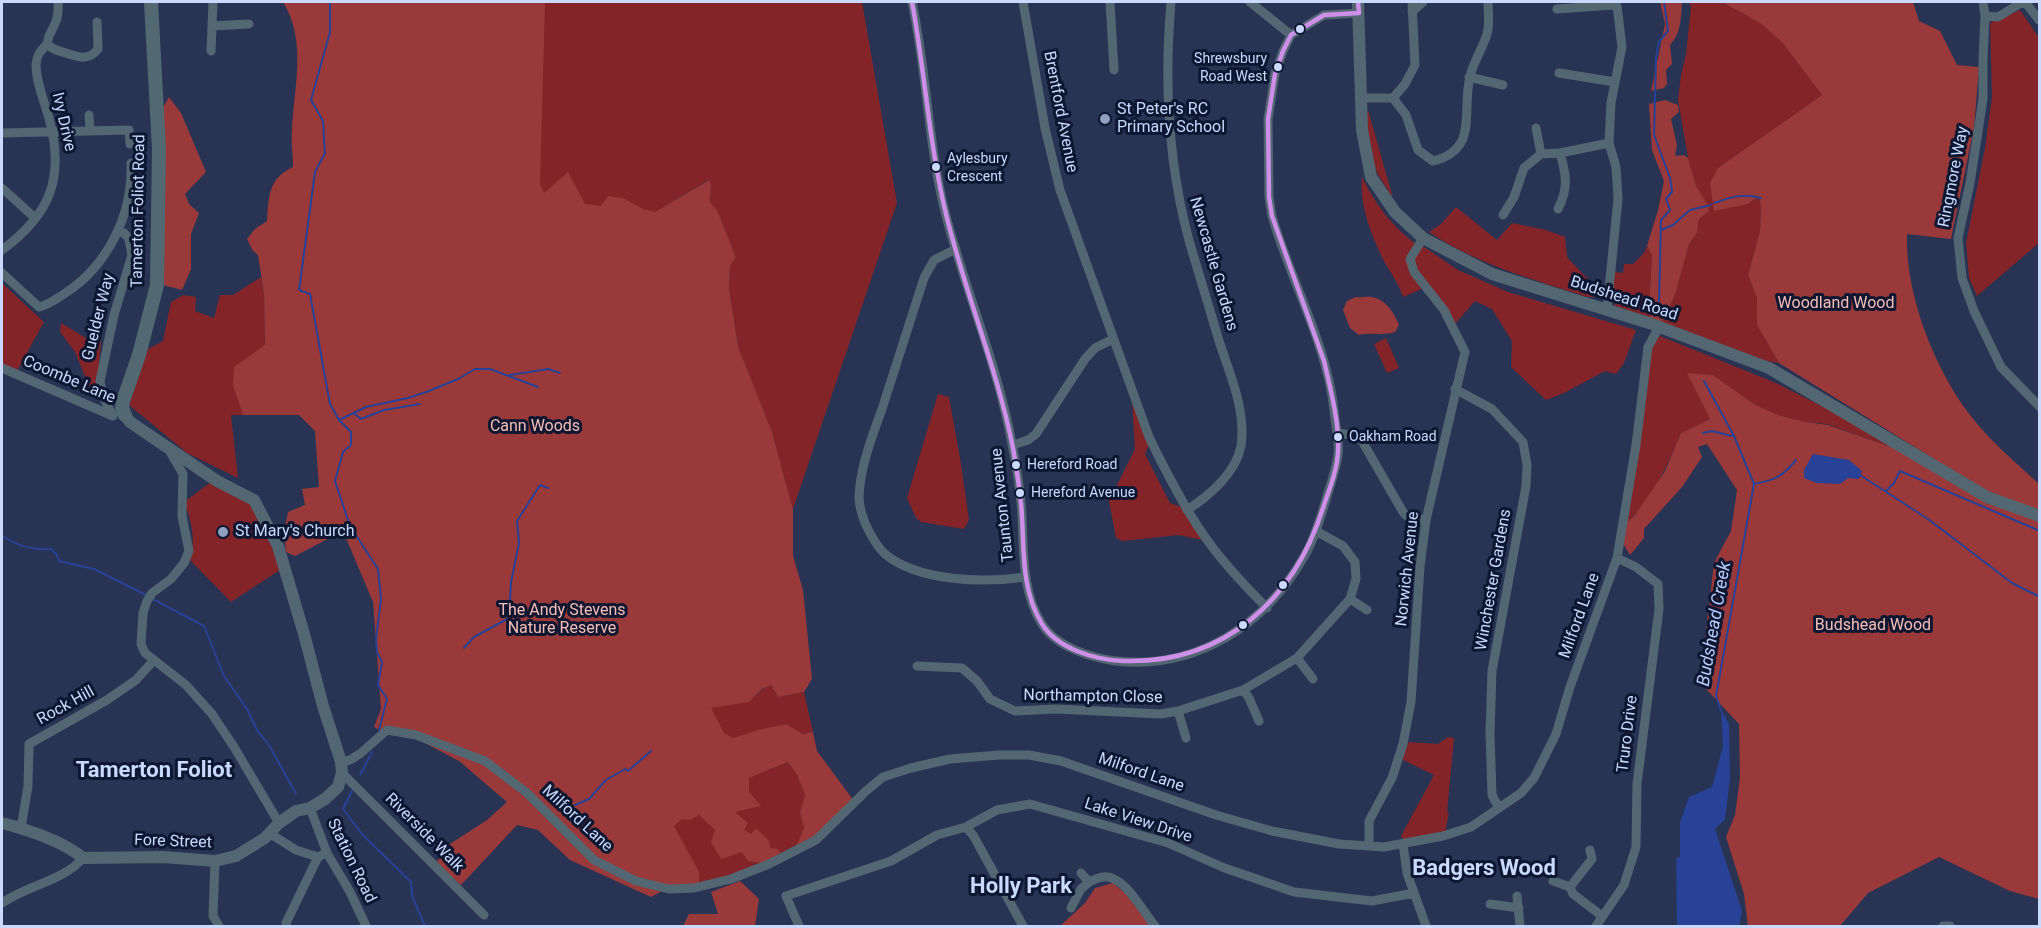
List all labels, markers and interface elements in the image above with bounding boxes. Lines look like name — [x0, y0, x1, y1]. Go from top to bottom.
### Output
unlabelled marker — [1294, 23, 1306, 35]
street label: Brentford Avenue — [1039, 50, 1081, 174]
place label: Shrewsbury Road West — [1194, 51, 1267, 84]
marker: Shrewsbury Road West — [1272, 61, 1284, 73]
street label: Ivy Drive — [47, 91, 79, 153]
place label: St Peter's RC Primary School — [1117, 100, 1225, 138]
marker: St Peter's RC Primary School — [1098, 112, 1112, 126]
street label: Ringmore Way — [1935, 125, 1973, 229]
street label: Tamerton Foliot Road — [128, 134, 150, 288]
place label: Aylesbury Crescent — [947, 151, 1008, 184]
marker: Aylesbury Crescent — [930, 161, 942, 173]
street label: Newcastle Gardens — [1185, 195, 1241, 333]
street label: Guelder Way — [79, 271, 119, 363]
street label: Budshead Road — [1568, 273, 1680, 325]
park label: Woodland Wood — [1778, 294, 1894, 314]
street label: Coombe Lane — [20, 352, 118, 408]
park label: Cann Woods — [490, 417, 580, 437]
place label: Oakham Road — [1349, 429, 1437, 445]
marker: Oakham Road — [1332, 431, 1344, 443]
street label: Taunton Avenue — [987, 447, 1019, 563]
place label: Hereford Road — [1027, 457, 1117, 473]
marker: Hereford Road — [1010, 459, 1022, 471]
place label: Hereford Avenue — [1031, 485, 1135, 501]
marker: Hereford Avenue — [1014, 487, 1026, 499]
street label: Winchester Gardens — [1472, 508, 1516, 652]
street label: Norwich Avenue — [1392, 511, 1424, 627]
place label: St Mary's Church — [235, 522, 355, 542]
marker: St Mary's Church — [216, 525, 230, 539]
water label: Budshead Creek — [1693, 560, 1737, 688]
street label: Milford Lane — [1556, 571, 1604, 661]
unlabelled marker — [1277, 579, 1289, 591]
park label: The Andy Stevens Nature Reserve — [499, 601, 625, 639]
park label: Budshead Wood — [1815, 616, 1931, 636]
unlabelled marker — [1237, 619, 1249, 631]
street label: Rock Hill — [34, 682, 98, 730]
street label: Northampton Close — [1023, 686, 1163, 708]
street label: Truro Drive — [1614, 694, 1642, 774]
street label: Milford Lane — [1096, 749, 1186, 797]
district label: Tamerton Foliot — [76, 758, 232, 784]
street label: Milford Lane — [538, 782, 616, 856]
street label: Riverside Walk — [381, 790, 467, 876]
street label: Lake View Drive — [1082, 795, 1194, 847]
street label: Station Road — [322, 816, 380, 906]
street label: Fore Street — [134, 831, 212, 853]
district label: Badgers Wood — [1412, 856, 1556, 882]
district label: Holly Park — [970, 874, 1072, 900]

